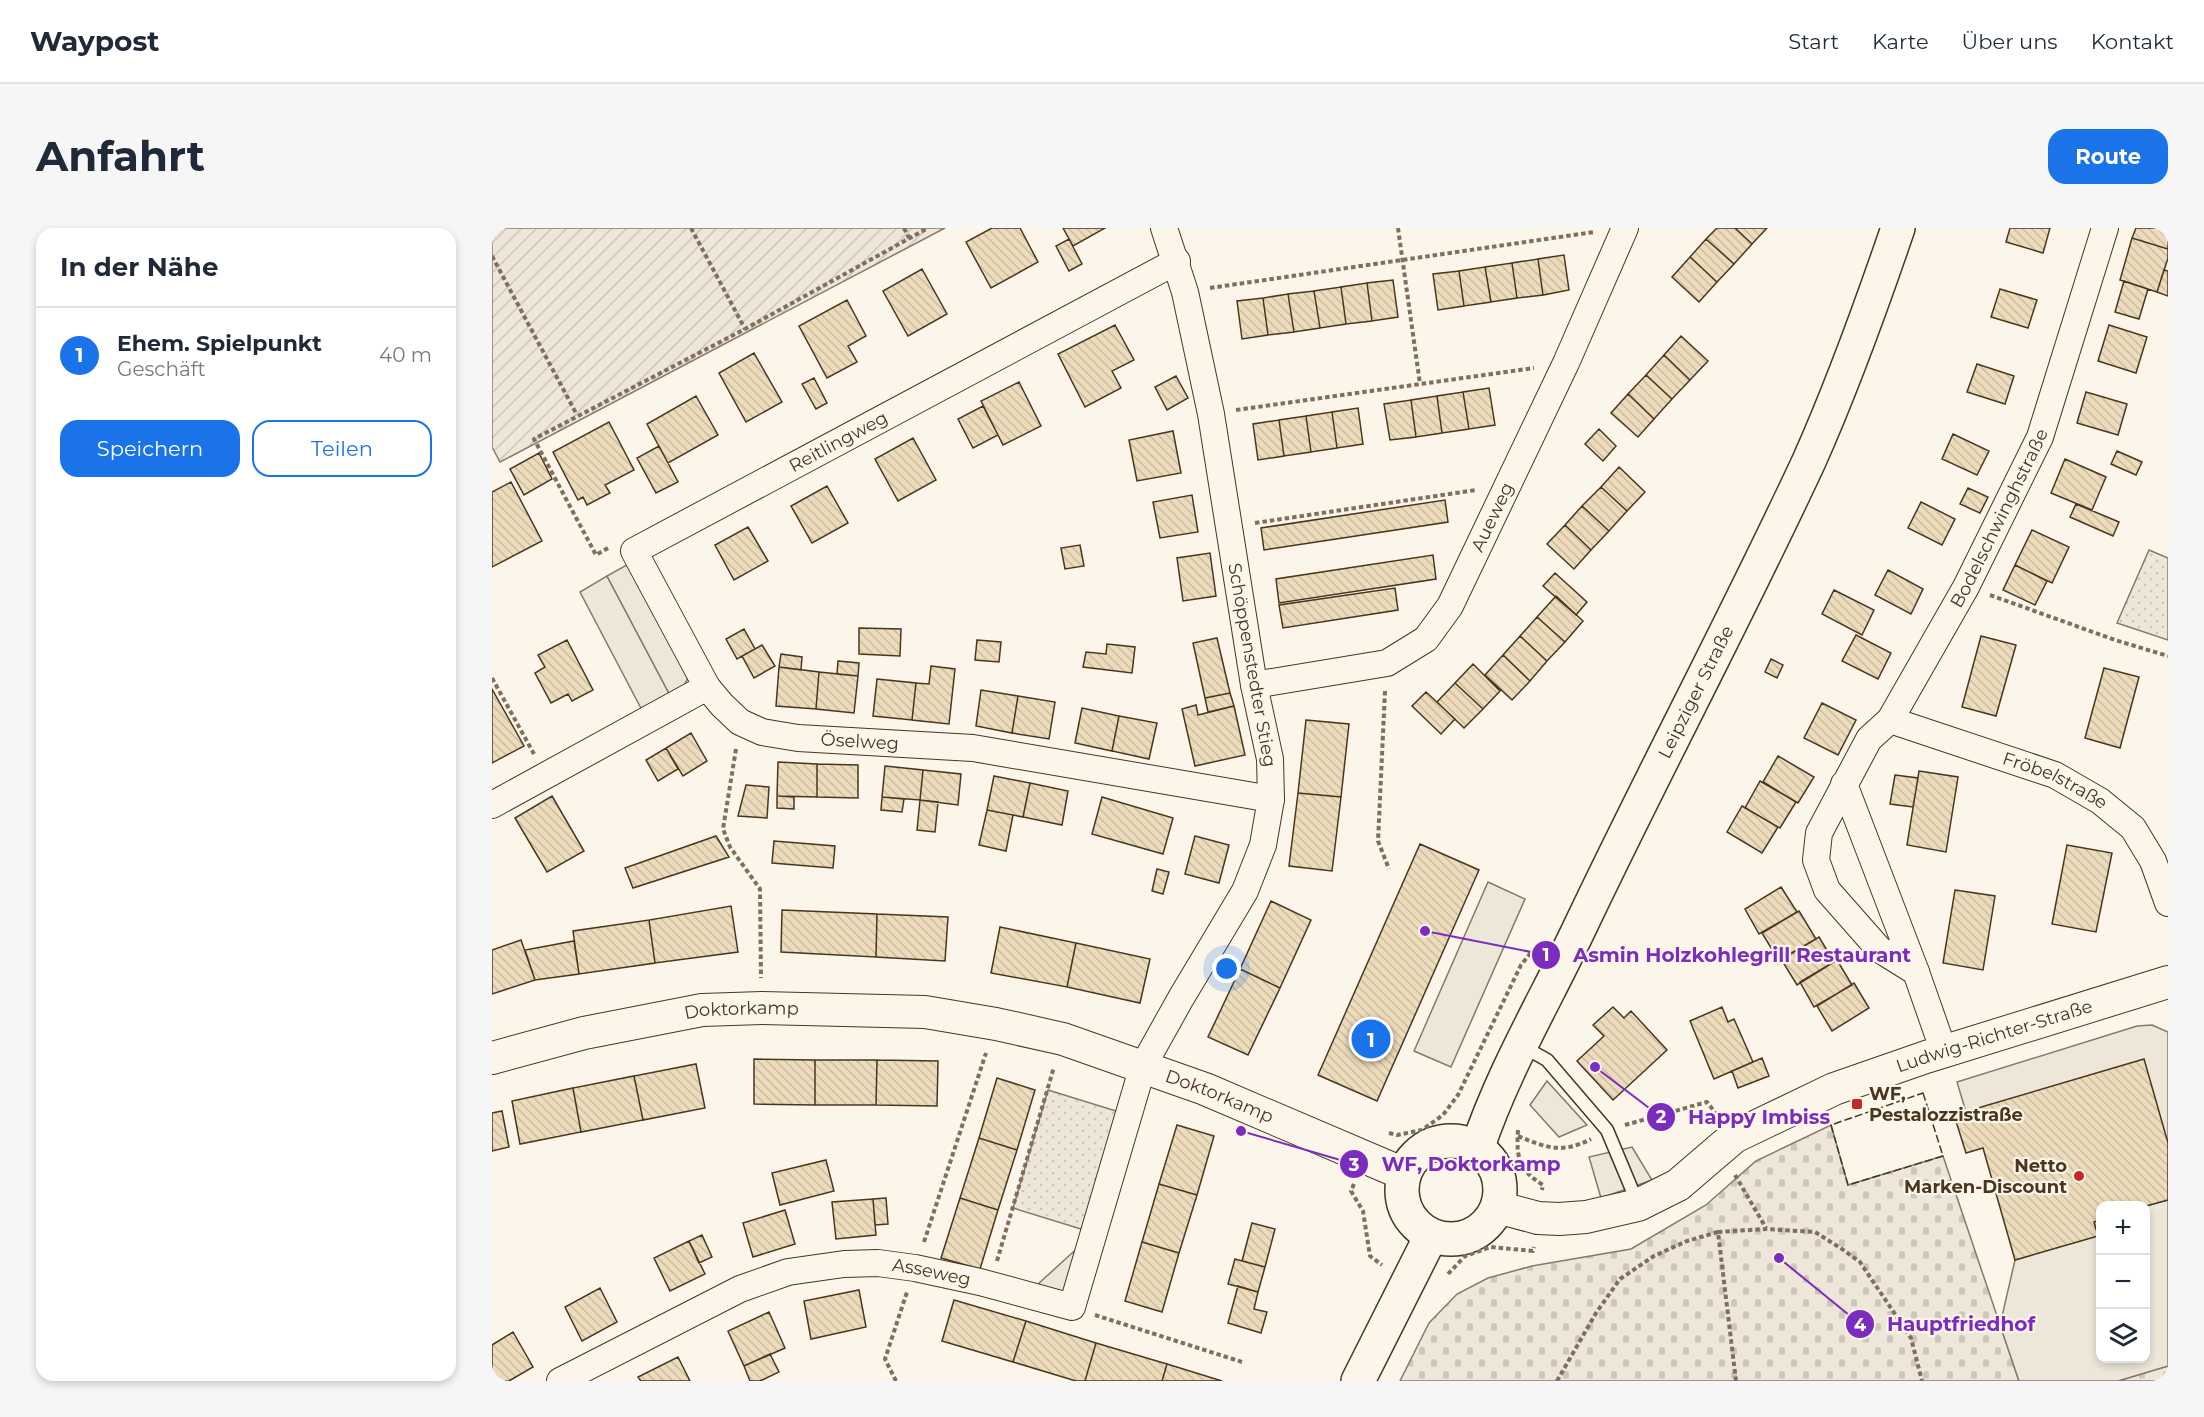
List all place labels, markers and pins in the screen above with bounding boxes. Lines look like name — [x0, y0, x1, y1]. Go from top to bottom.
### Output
callout: Asmin Holzkohlegrill Restaurant — [1531, 936, 1923, 974]
pin: 1 — [1352, 1016, 1390, 1062]
place label: WF, Pestalozzistraße — [1869, 1083, 2023, 1126]
marker: WF, Pestalozzistraße — [1850, 1097, 1864, 1111]
callout: Happy Imbiss — [1646, 1098, 1842, 1136]
callout: WF, Doktorkamp — [1339, 1145, 1572, 1183]
place label: Netto Marken-Discount — [1904, 1155, 2067, 1198]
marker: Netto Marken-Discount — [2072, 1169, 2086, 1183]
callout: Hauptfriedhof — [1845, 1305, 2047, 1343]

